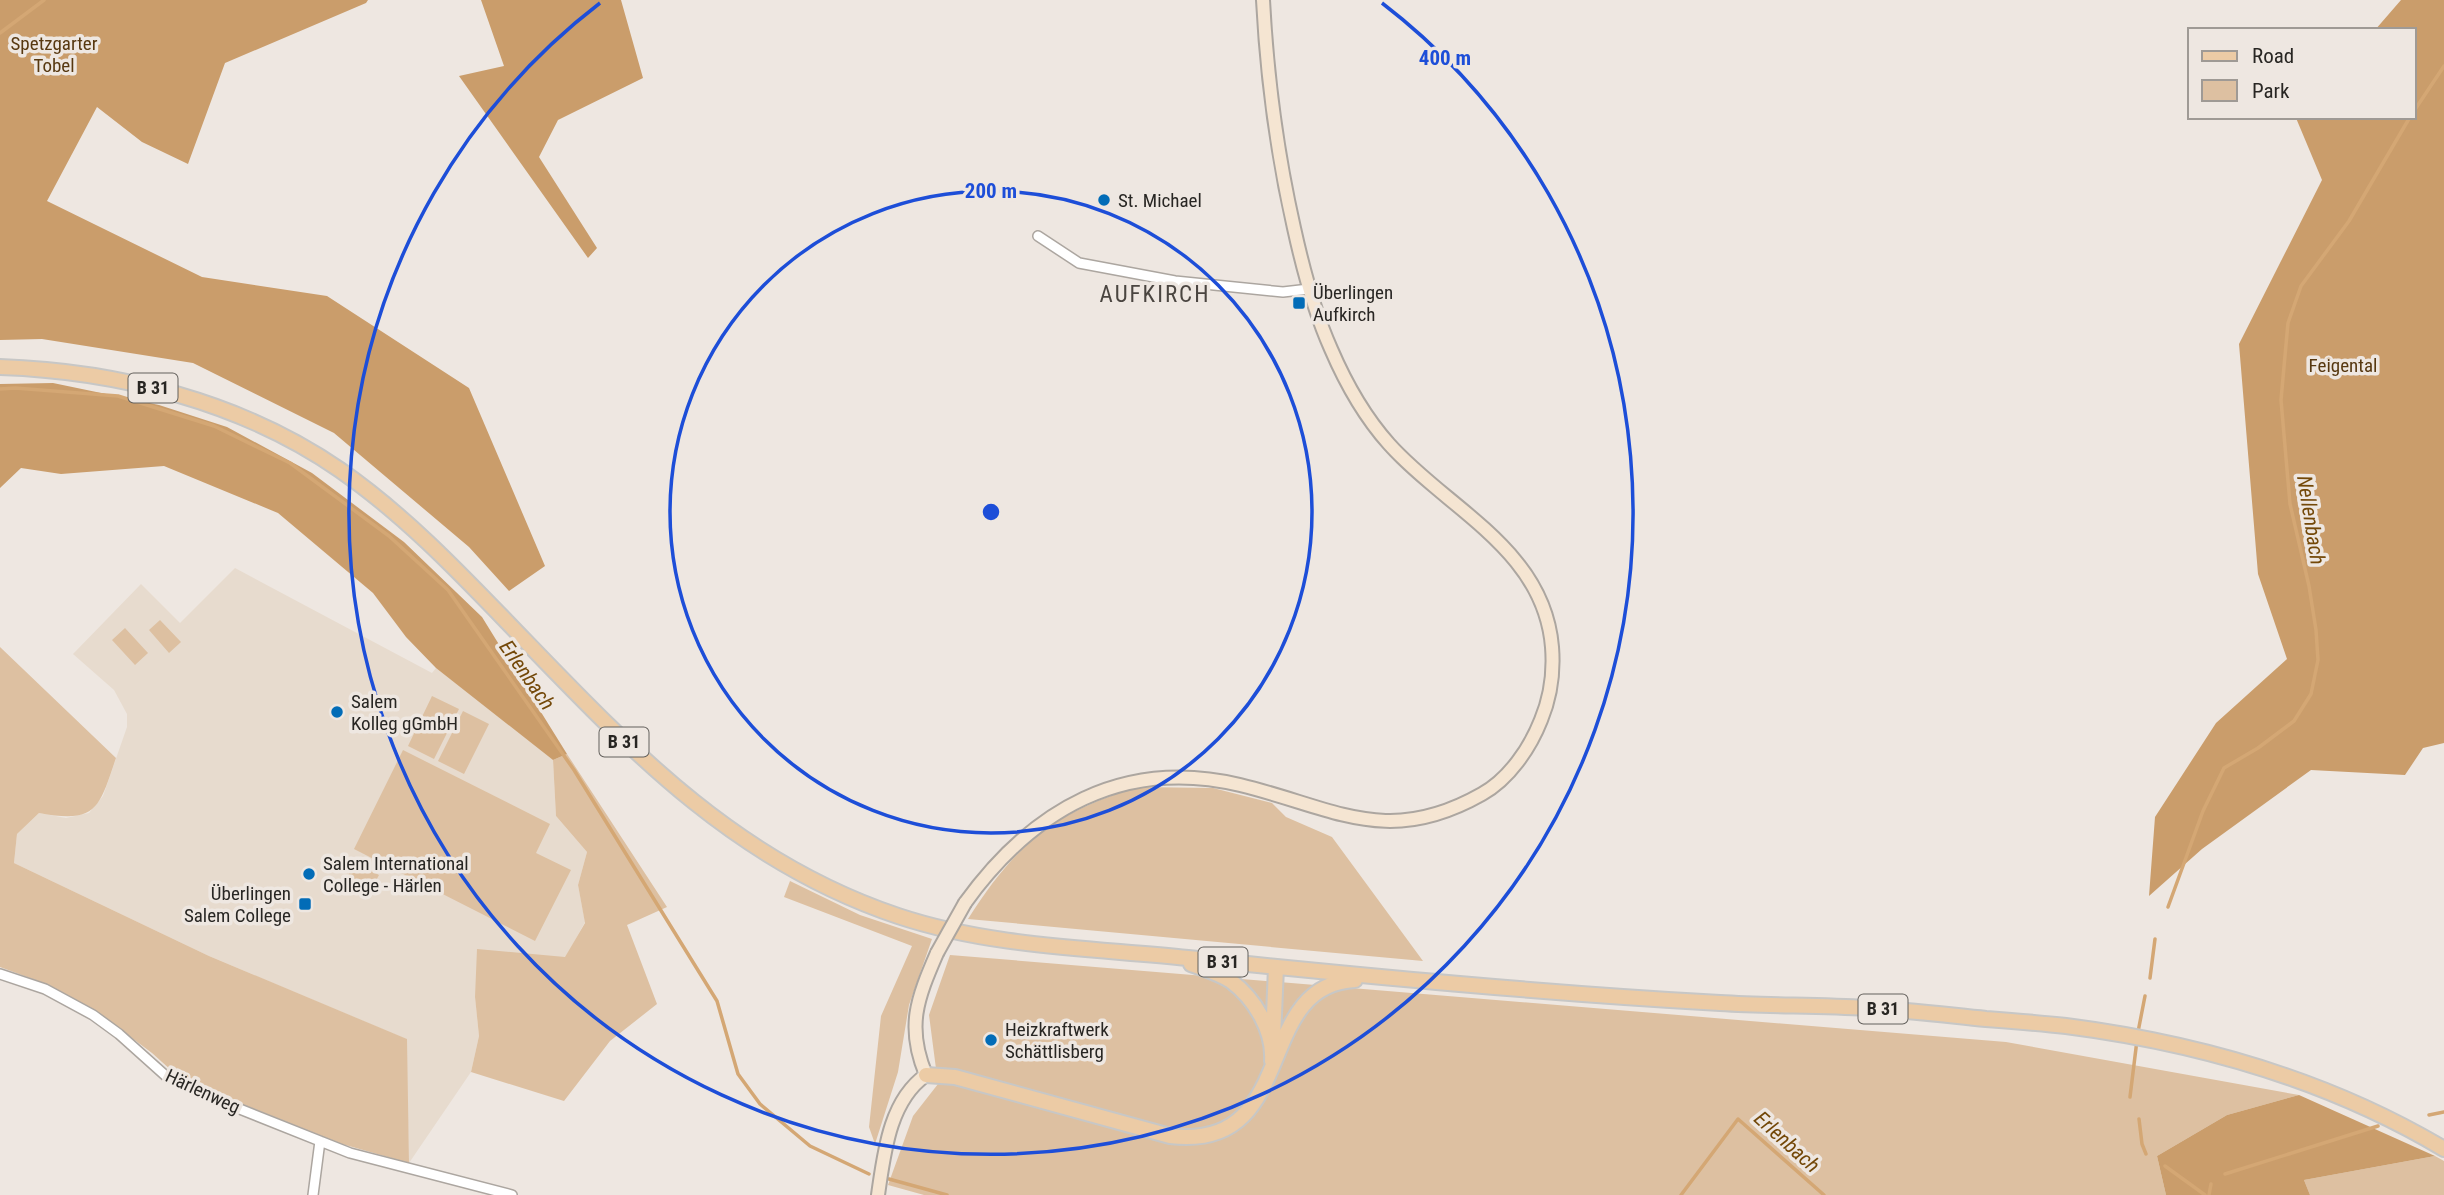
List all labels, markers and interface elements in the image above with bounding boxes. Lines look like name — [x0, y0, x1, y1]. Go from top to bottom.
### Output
legend — [2188, 28, 2416, 119]
park label: Spetzgarter Tobel — [11, 32, 98, 77]
text: Road — [2252, 44, 2294, 68]
text: 400 m — [1419, 46, 1471, 70]
text: Park — [2252, 79, 2290, 103]
text: 200 m — [965, 179, 1017, 203]
place label: St. Michael — [1118, 189, 1202, 212]
marker: St. Michael — [1096, 192, 1112, 208]
district label: AUFKIRCH — [1100, 281, 1210, 308]
place label: Überlingen Aufkirch — [1313, 281, 1393, 326]
marker: Überlingen Aufkirch — [1291, 295, 1307, 311]
park label: Feigental — [2309, 354, 2377, 377]
road number: B 31 — [128, 374, 178, 402]
water label: Nellenbach — [2292, 474, 2330, 566]
centre of rings — [979, 500, 1003, 524]
water label: Erlenbach — [494, 636, 560, 714]
place label: Salem Kolleg gGmbH — [351, 690, 458, 735]
marker: Salem Kolleg gGmbH — [329, 704, 345, 720]
road number: B 31 — [600, 728, 648, 756]
place label: Salem International College - Härlen — [323, 852, 469, 897]
marker: Salem International College - Härlen — [301, 866, 317, 882]
place label: Überlingen Salem College — [184, 882, 291, 927]
marker: Überlingen Salem College — [297, 896, 313, 912]
road number: B 31 — [1198, 947, 1248, 976]
road number: B 31 — [1858, 994, 1908, 1024]
place label: Heizkraftwerk Schättlisberg — [1005, 1018, 1109, 1063]
marker: Heizkraftwerk Schättlisberg — [983, 1032, 999, 1048]
street label: Härlenweg — [162, 1064, 244, 1119]
water label: Erlenbach — [1749, 1106, 1825, 1178]

